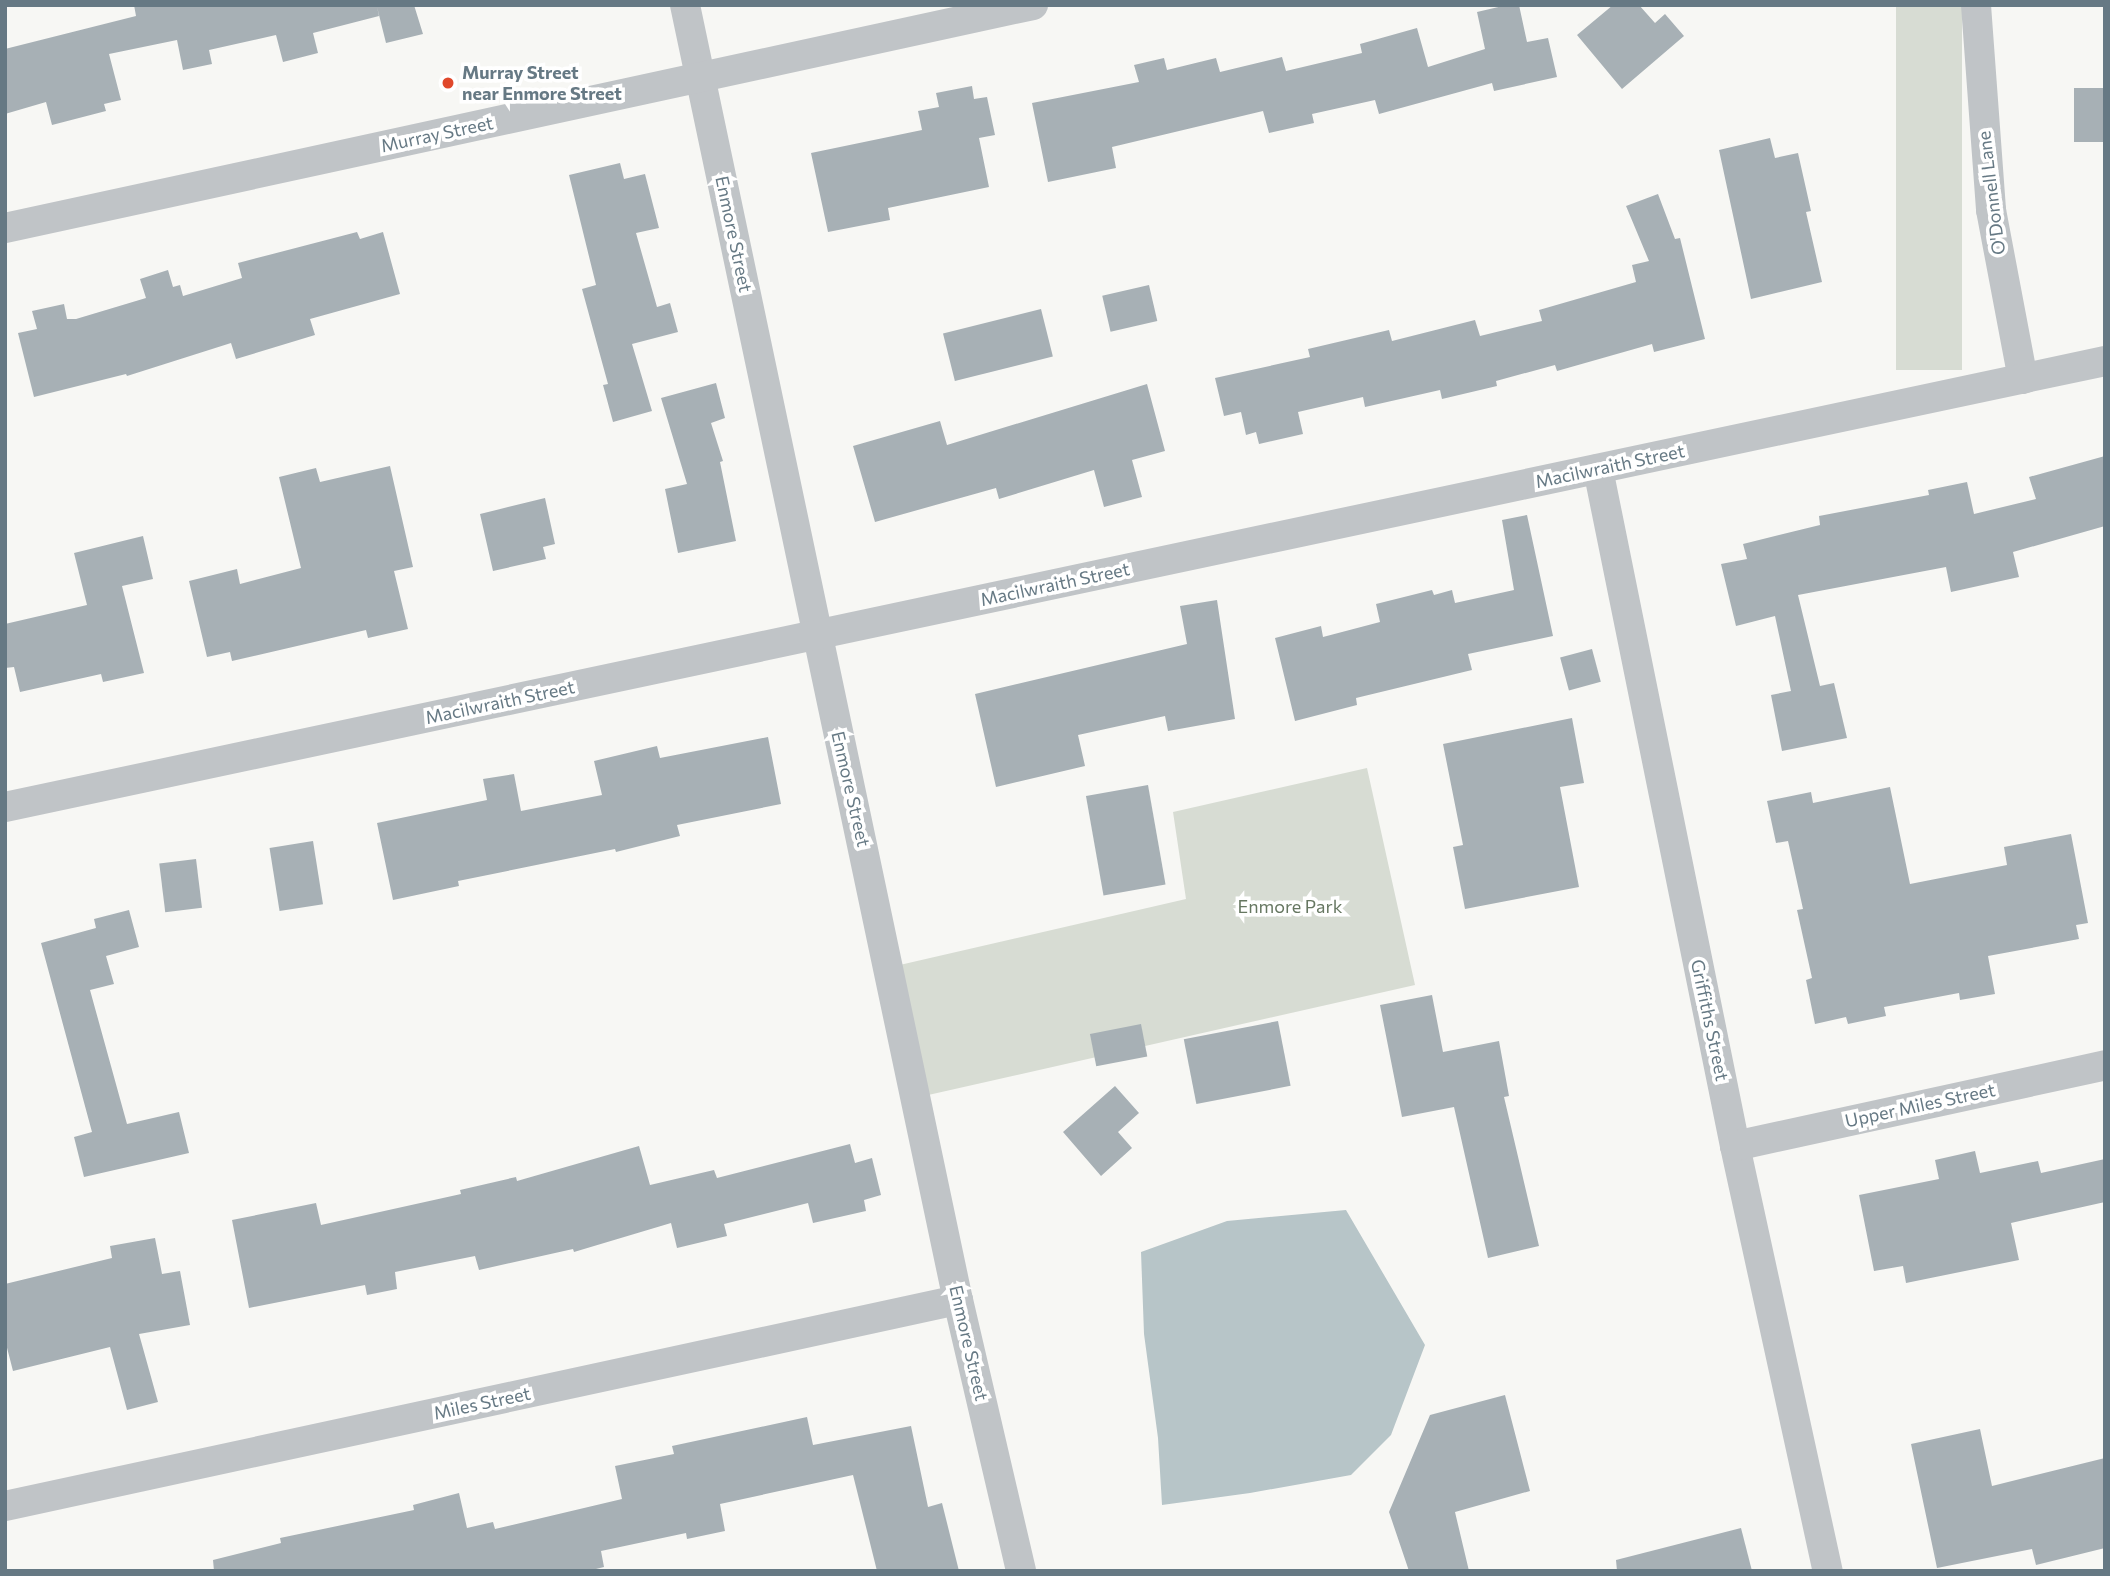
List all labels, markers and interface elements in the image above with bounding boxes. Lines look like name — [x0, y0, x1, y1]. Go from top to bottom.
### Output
place label: Murray Street near Enmore Street — [462, 62, 622, 104]
marker: Murray Street near Enmore Street — [440, 75, 456, 91]
street label: Murray Street — [379, 112, 495, 156]
street label: O'Donnell Lane — [1973, 130, 2009, 256]
street label: Enmore Street — [711, 174, 757, 294]
street label: Macilwraith Street — [1533, 440, 1687, 492]
street label: Macilwraith Street — [978, 558, 1132, 610]
street label: Macilwraith Street — [423, 676, 577, 728]
street label: Enmore Street — [827, 729, 875, 849]
park label: Enmore Park — [1238, 895, 1342, 917]
street label: Griffiths Street — [1687, 957, 1733, 1083]
street label: Upper Miles Street — [1843, 1079, 1997, 1131]
street label: Enmore Street — [945, 1283, 993, 1403]
street label: Miles Street — [432, 1382, 532, 1424]

